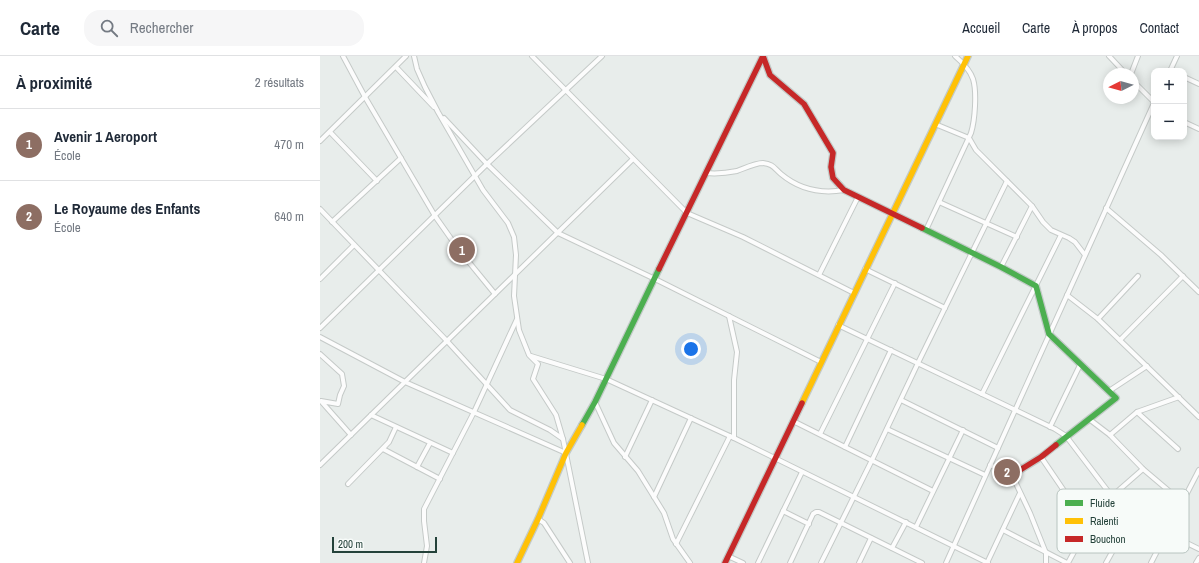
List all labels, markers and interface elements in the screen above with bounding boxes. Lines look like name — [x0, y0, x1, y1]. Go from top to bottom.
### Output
search box — [84, 10, 364, 46]
text: Carte — [20, 15, 60, 41]
icon: search — [98, 17, 120, 39]
text: Rechercher — [130, 17, 193, 38]
text: Accueil — [962, 19, 1000, 37]
text: Carte — [1022, 19, 1050, 37]
text: À propos — [1072, 19, 1117, 37]
text: Contact — [1139, 19, 1179, 37]
north arrow — [1103, 68, 1139, 104]
map controls — [1151, 68, 1187, 140]
button: + — [1151, 68, 1187, 104]
text: À proximité — [16, 71, 92, 94]
text: 2 résultats — [255, 74, 304, 91]
button: − — [1151, 104, 1187, 140]
text: Avenir 1 Aeroport — [54, 126, 157, 147]
text: 1 — [26, 136, 32, 153]
text: 470 m — [274, 136, 304, 153]
text: École — [54, 147, 81, 164]
text: Le Royaume des Enfants — [54, 198, 200, 219]
text: 2 — [26, 208, 32, 225]
text: 640 m — [274, 208, 304, 225]
text: École — [54, 219, 81, 236]
pin: 1 — [449, 235, 475, 265]
your location — [681, 339, 701, 359]
pin: 2 — [994, 457, 1020, 487]
legend — [1057, 489, 1189, 553]
text: Fluide — [1090, 496, 1115, 510]
text: Ralenti — [1090, 514, 1119, 528]
text: Bouchon — [1090, 532, 1126, 546]
scale bar — [332, 535, 437, 554]
text: 200 m — [338, 537, 363, 551]

